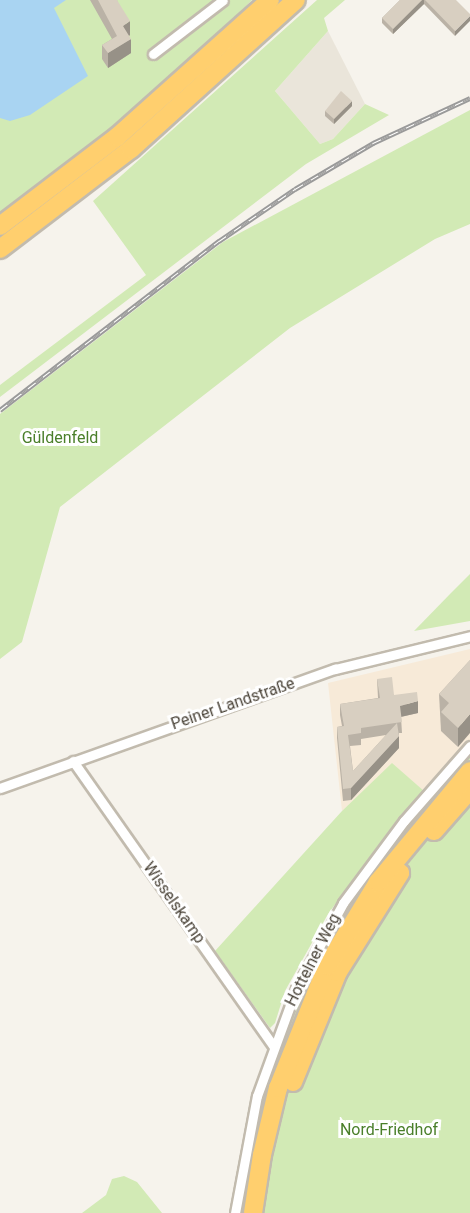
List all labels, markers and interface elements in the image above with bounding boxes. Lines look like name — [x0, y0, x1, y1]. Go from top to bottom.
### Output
park label: Güldenfeld — [22, 428, 98, 448]
street label: Peiner Landstraße — [169, 674, 297, 734]
street label: Wisselskamp — [139, 859, 209, 947]
street label: Hottelner Weg — [281, 910, 345, 1010]
park label: Nord-Friedhof — [340, 1120, 438, 1140]

